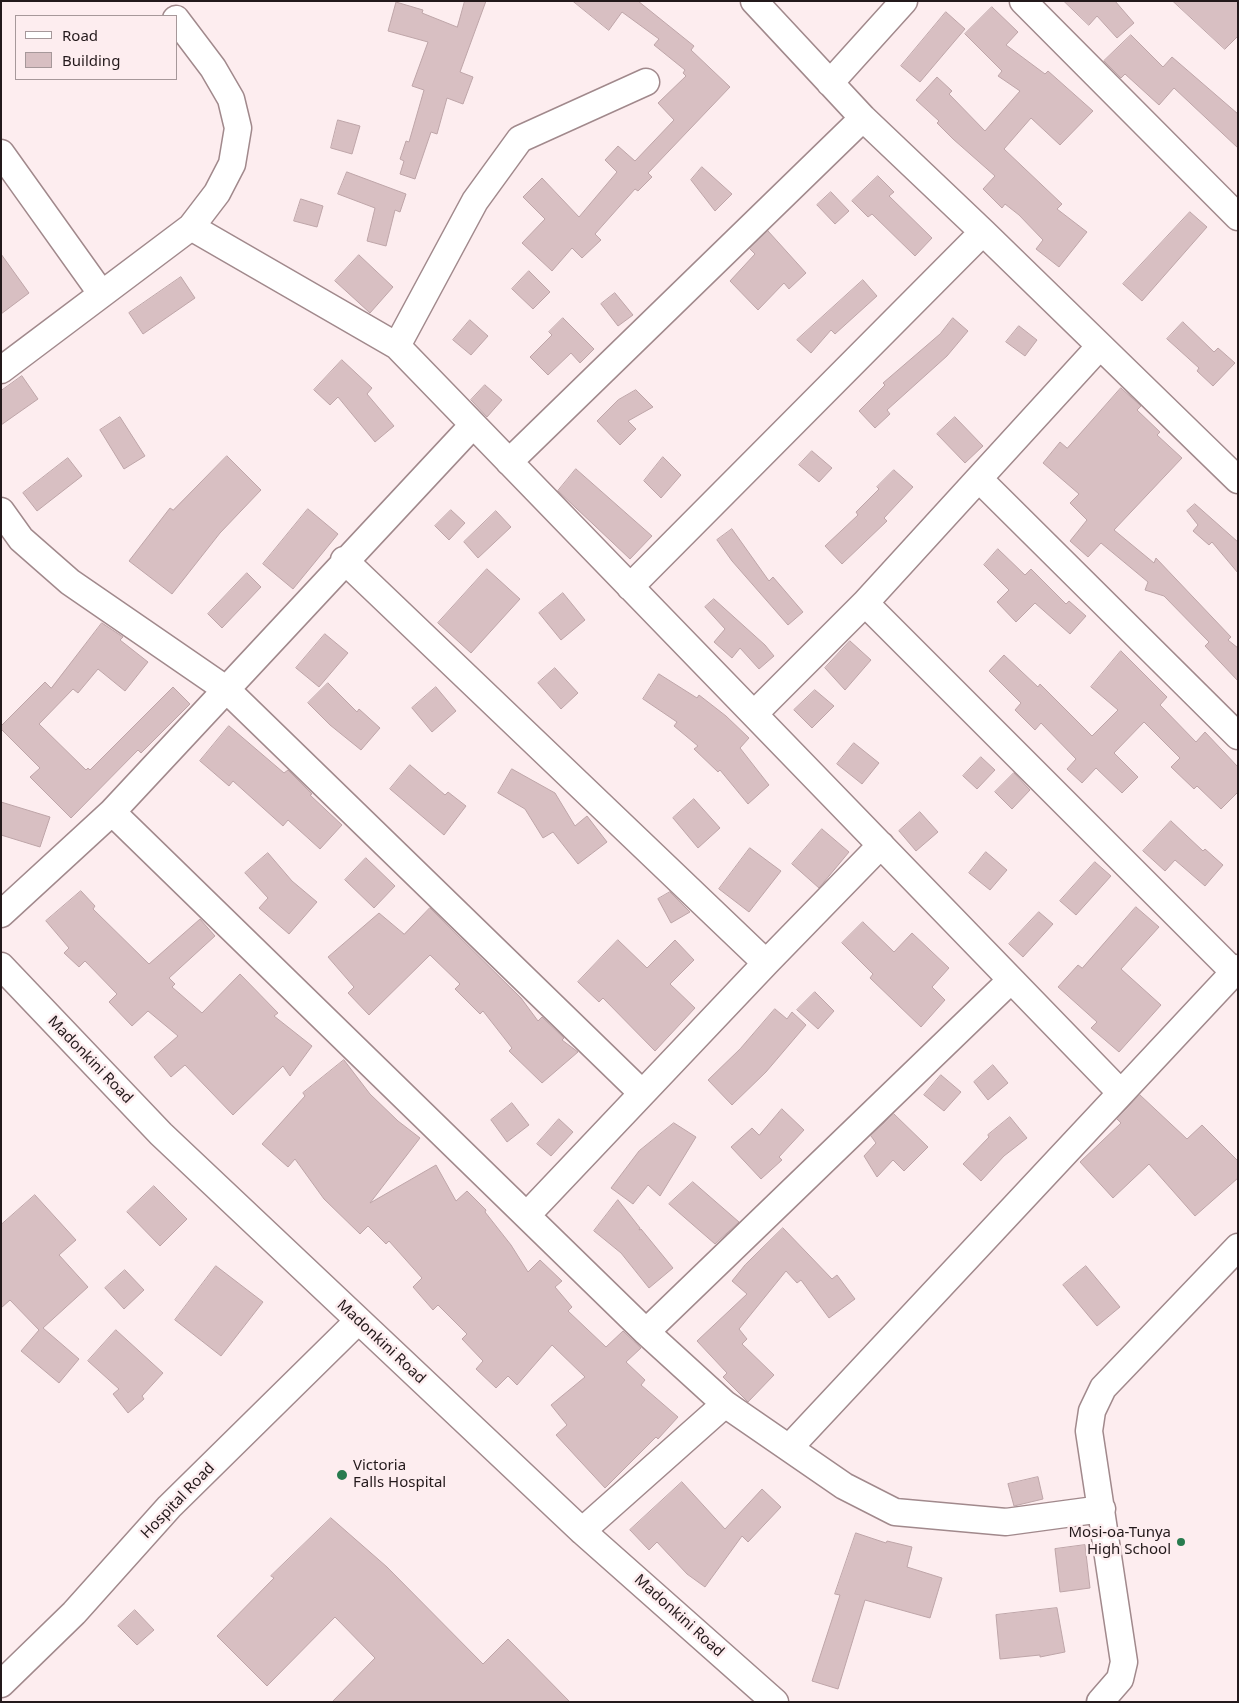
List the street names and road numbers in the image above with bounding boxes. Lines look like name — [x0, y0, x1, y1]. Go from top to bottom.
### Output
street label: Madonkini Road — [44, 1013, 136, 1107]
street label: Madonkini Road — [333, 1296, 429, 1388]
street label: Hospital Road — [137, 1459, 219, 1543]
street label: Madonkini Road — [630, 1571, 728, 1661]

